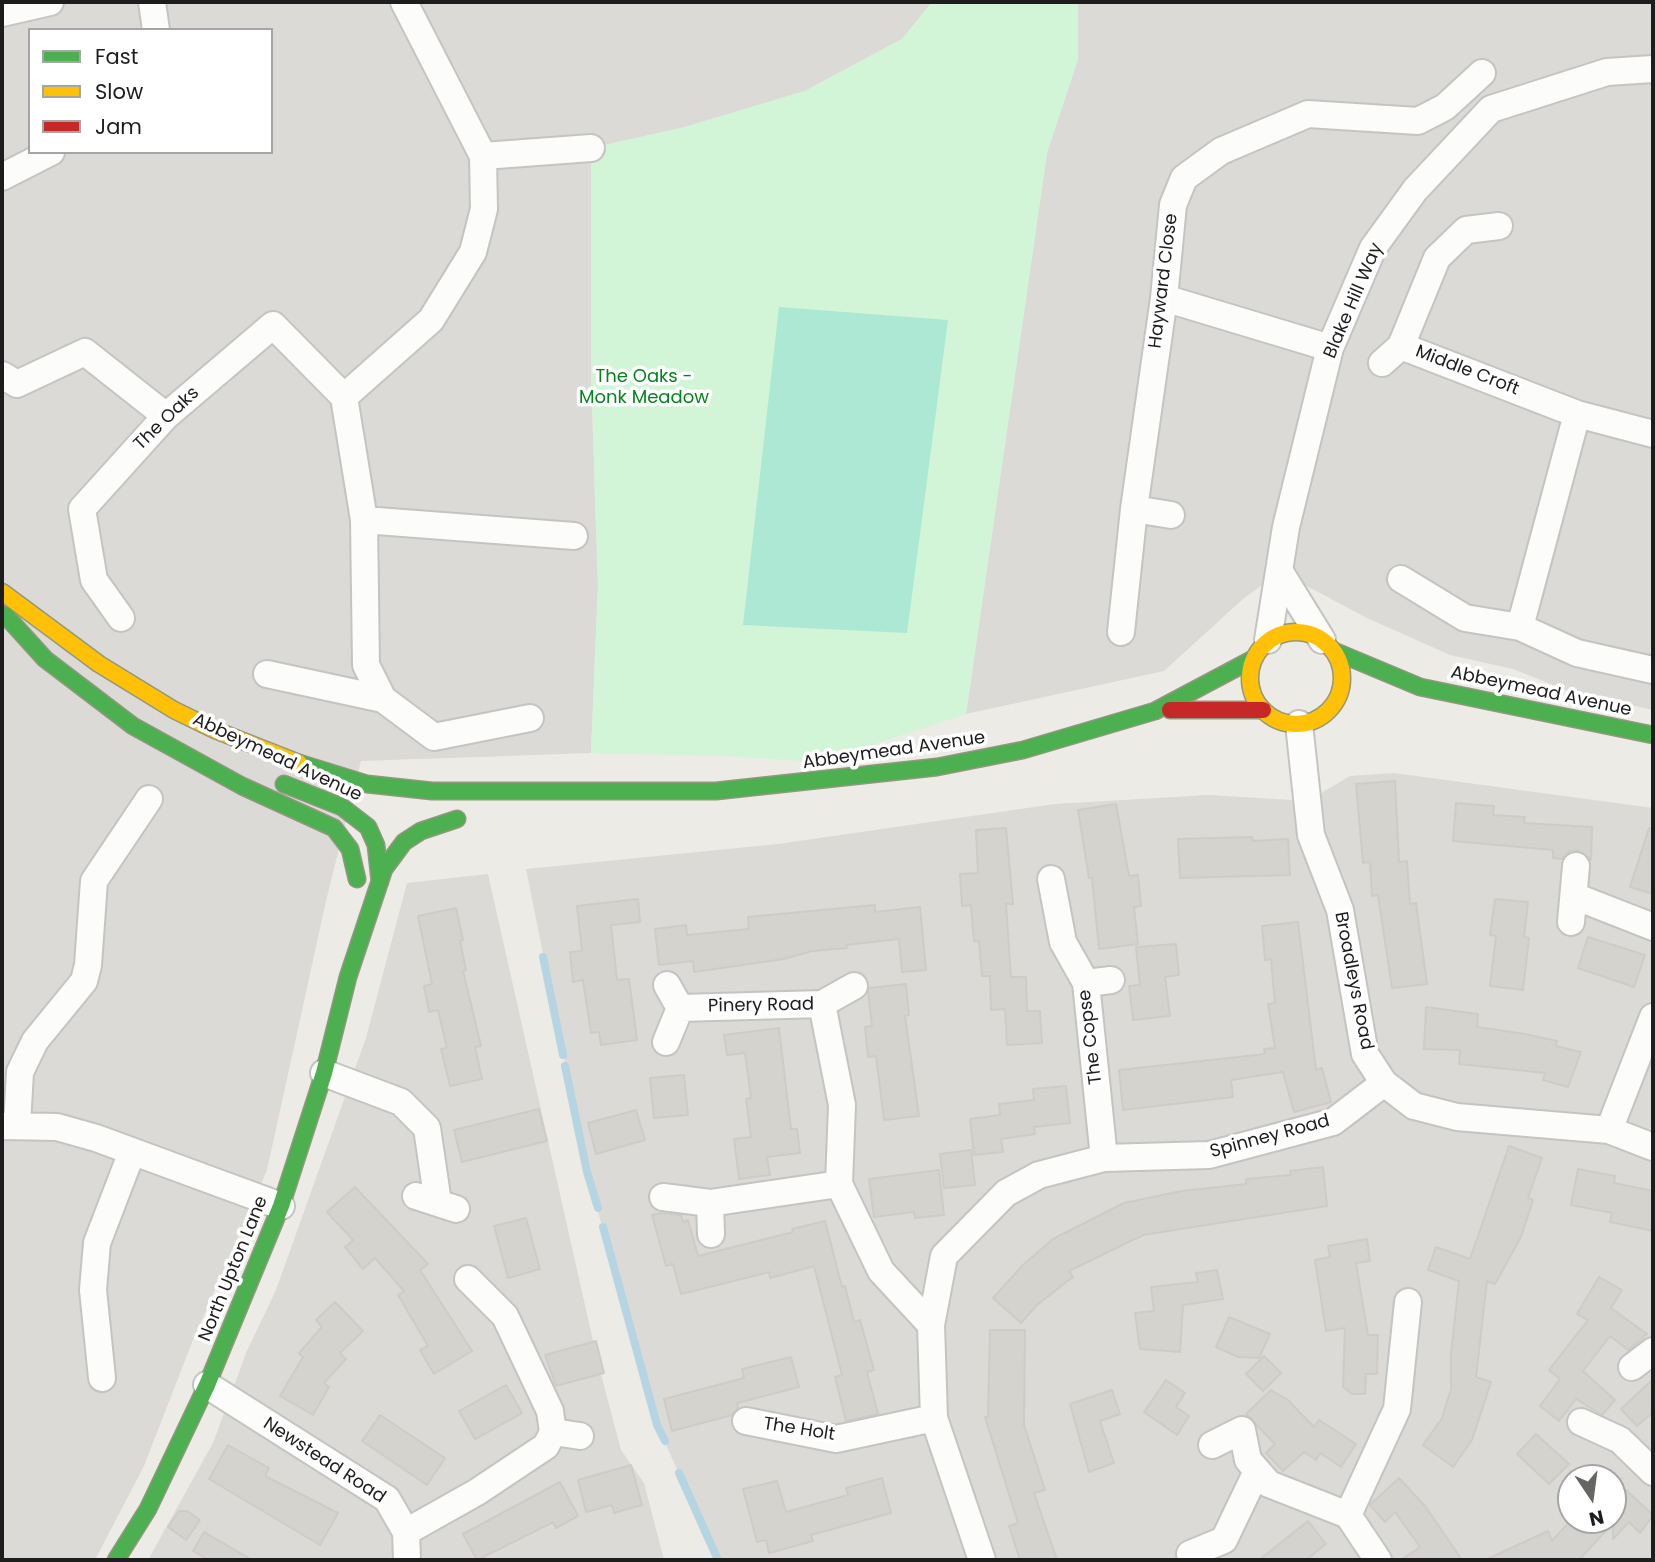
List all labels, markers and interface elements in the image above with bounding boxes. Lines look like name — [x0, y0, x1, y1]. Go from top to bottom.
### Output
legend — [28, 28, 273, 154]
text: Fast — [95, 42, 138, 71]
text: Slow — [95, 77, 143, 106]
text: Jam — [95, 112, 142, 141]
street label: Hayward Close — [1145, 212, 1183, 350]
street label: Blake Hill Way — [1320, 240, 1388, 362]
street label: Middle Croft — [1412, 341, 1522, 401]
park label: The Oaks - Monk Meadow — [579, 366, 709, 408]
street label: The Oaks — [130, 383, 204, 455]
street label: Abbeymead Avenue — [1449, 662, 1633, 722]
street label: Abbeymead Avenue — [189, 709, 365, 807]
street label: Abbeymead Avenue — [801, 727, 987, 775]
street label: Broadleys Road — [1329, 910, 1377, 1052]
street label: The Copse — [1074, 988, 1108, 1086]
street label: Pinery Road — [708, 994, 814, 1018]
street label: Spinney Road — [1208, 1111, 1332, 1163]
street label: North Upton Lane — [195, 1193, 273, 1345]
street label: Newstead Road — [259, 1413, 389, 1509]
street label: The Holt — [762, 1414, 836, 1446]
north arrow — [1557, 1464, 1627, 1534]
text: N — [1586, 1503, 1606, 1533]

